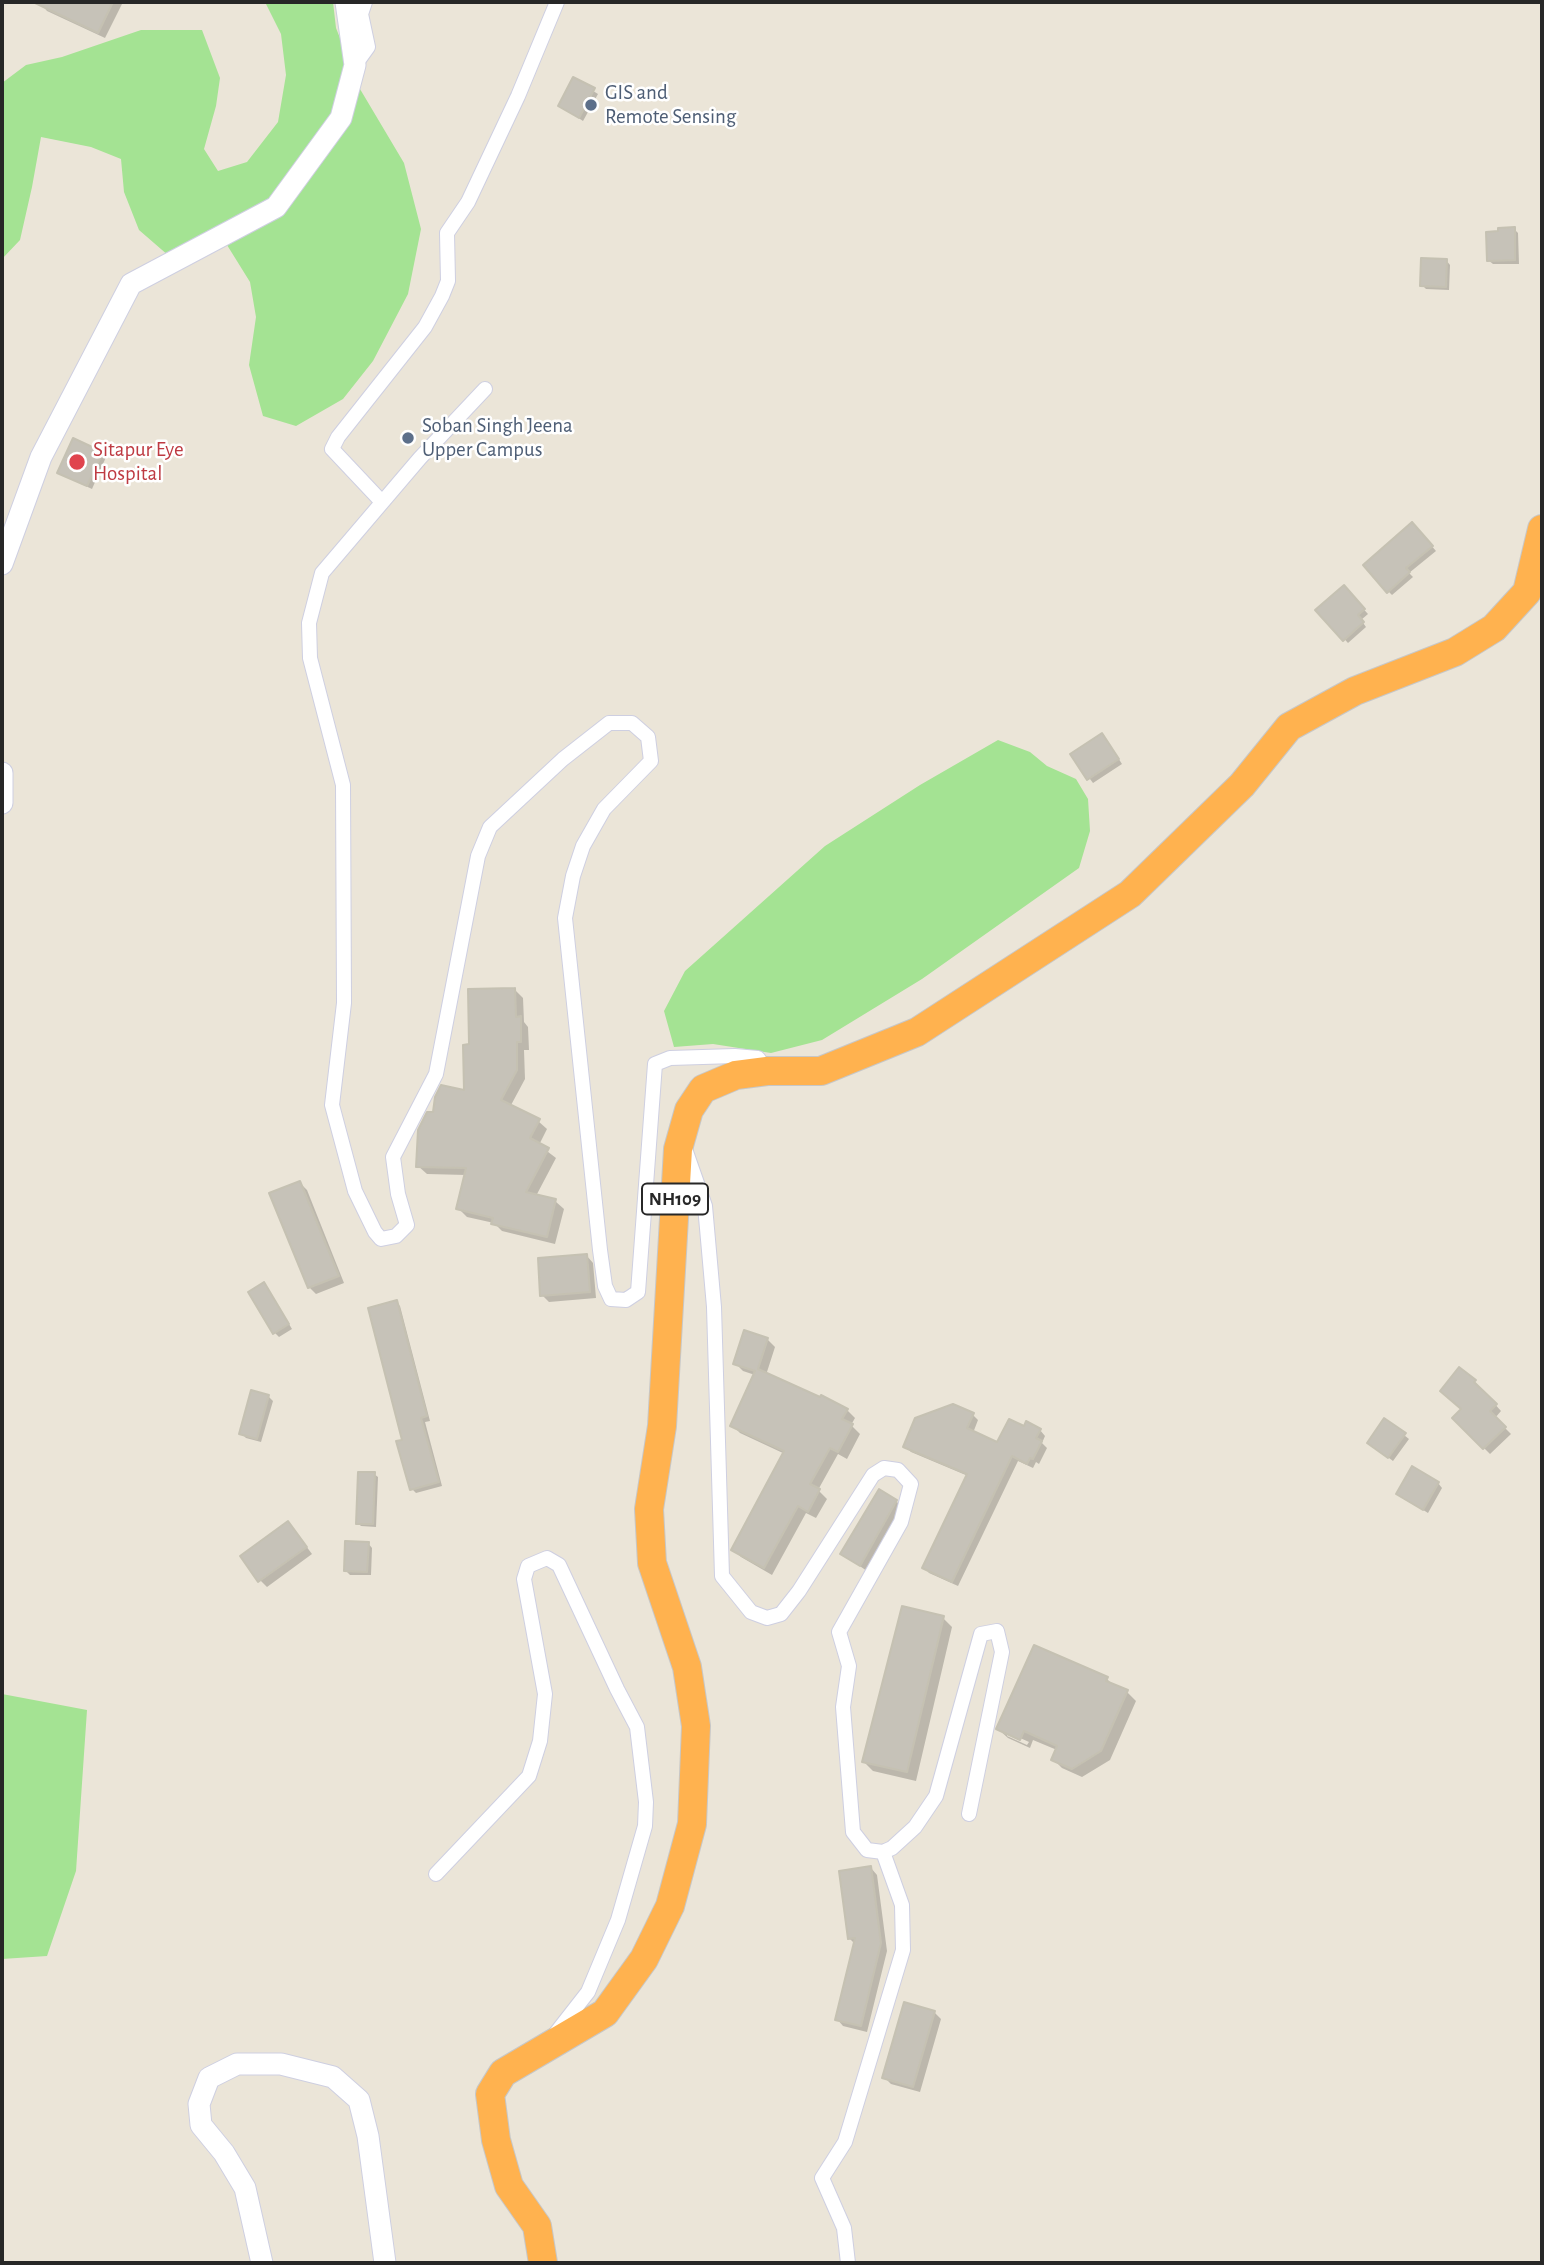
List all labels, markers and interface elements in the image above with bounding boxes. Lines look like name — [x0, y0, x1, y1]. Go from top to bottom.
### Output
place label: GIS and Remote Sensing — [605, 80, 736, 130]
marker: GIS and Remote Sensing — [583, 97, 599, 113]
place label: Soban Singh Jeena Upper Campus — [422, 413, 573, 463]
marker: Soban Singh Jeena Upper Campus — [400, 430, 416, 446]
place label: Sitapur Eye Hospital — [93, 437, 184, 487]
marker: Sitapur Eye Hospital — [67, 452, 87, 472]
road number: NH109 — [642, 1184, 708, 1214]

